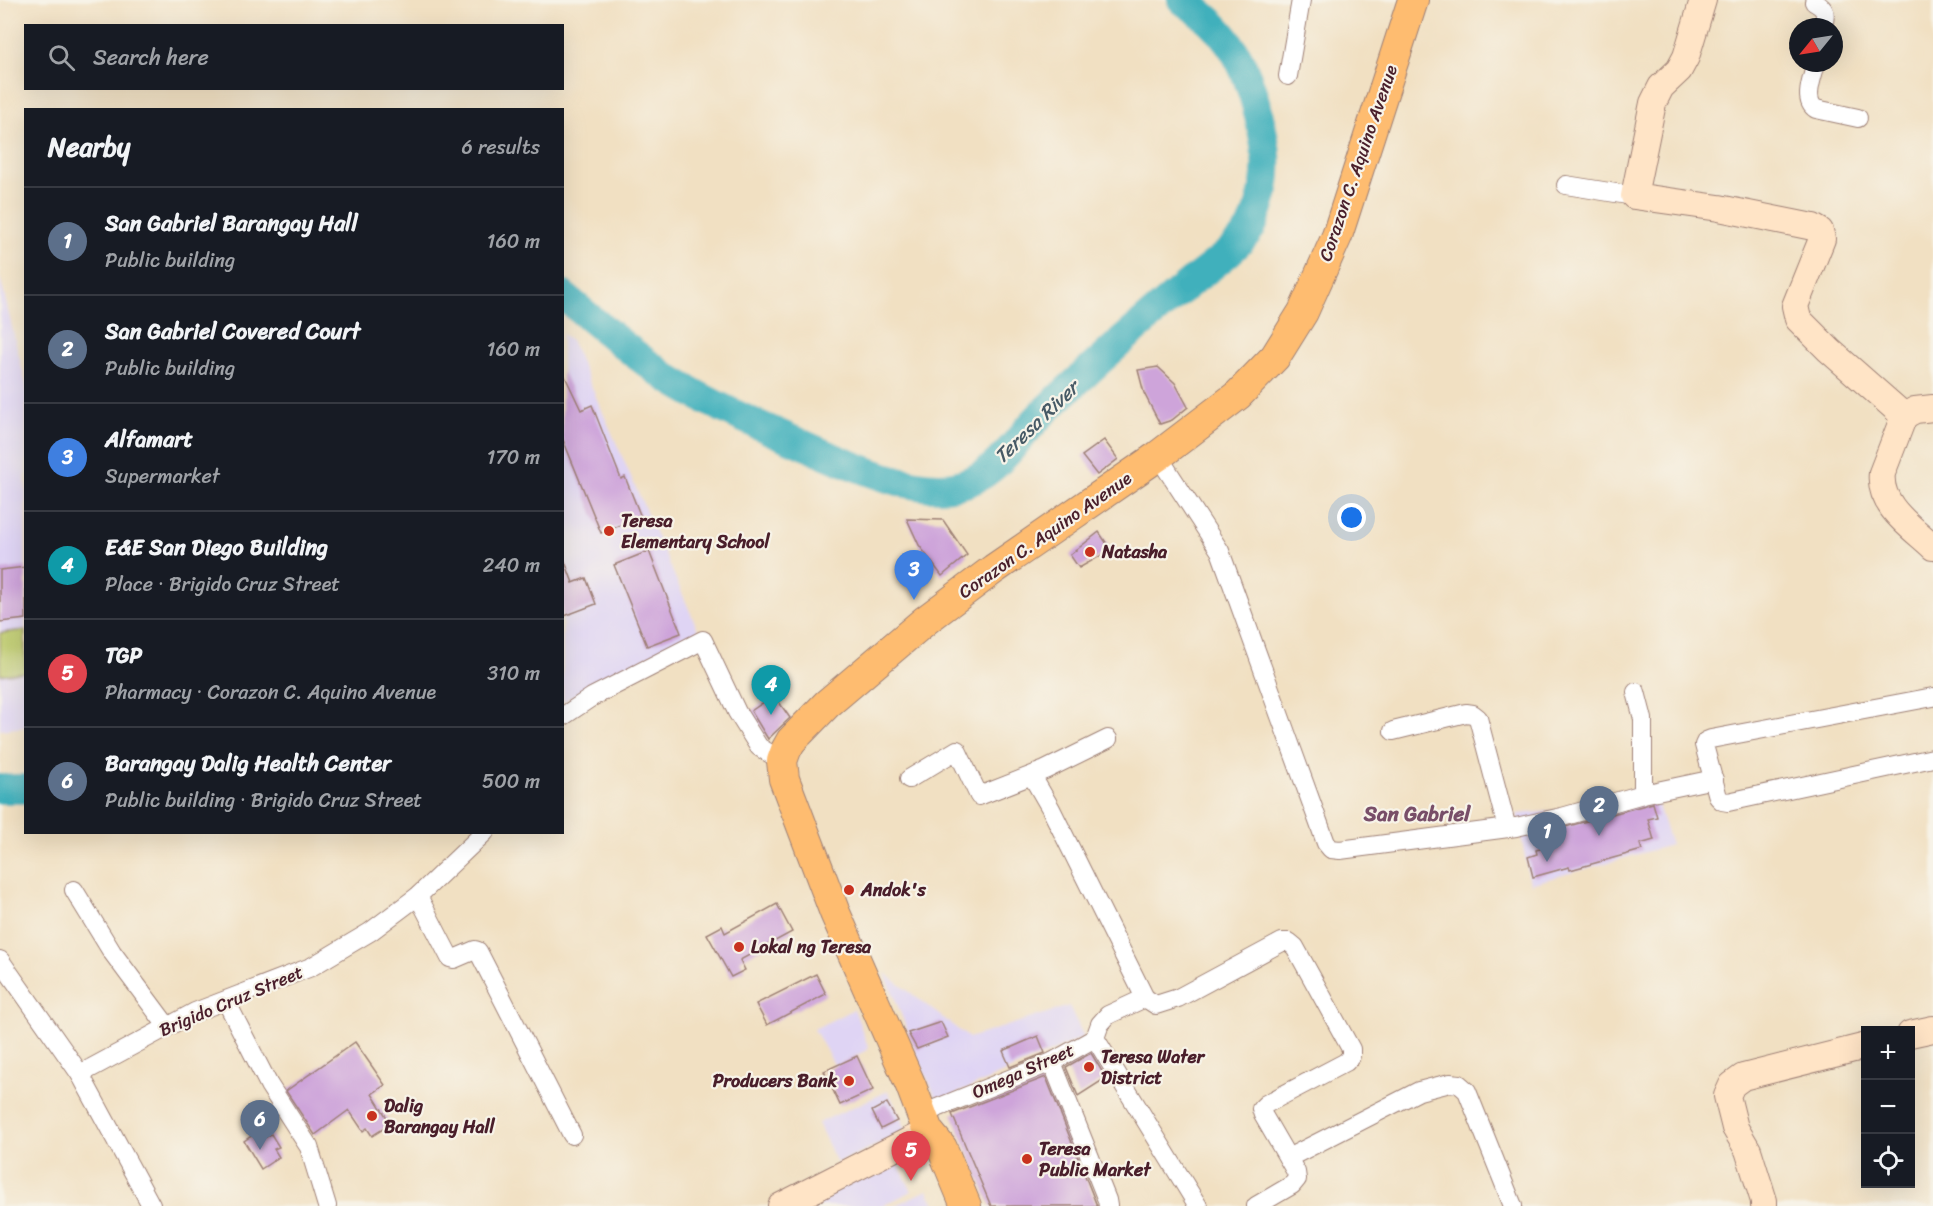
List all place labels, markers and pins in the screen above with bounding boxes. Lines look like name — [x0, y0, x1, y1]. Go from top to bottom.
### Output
place label: Teresa Elementary School — [621, 505, 770, 558]
marker: Teresa Elementary School — [602, 524, 616, 538]
place label: Natasha — [1101, 536, 1168, 568]
marker: Natasha — [1083, 545, 1097, 559]
pin: 3 — [894, 550, 934, 600]
pin: 4 — [752, 666, 790, 715]
pin: 2 — [1580, 786, 1618, 836]
pin: 1 — [1528, 812, 1566, 862]
place label: Andok's — [860, 874, 926, 906]
marker: Andok's — [842, 883, 856, 897]
place label: Lokal ng Teresa — [751, 931, 872, 963]
marker: Lokal ng Teresa — [732, 940, 746, 954]
place label: Teresa Water District — [1101, 1041, 1206, 1094]
marker: Teresa Water District — [1082, 1060, 1096, 1074]
place label: Producers Bank — [713, 1065, 837, 1097]
marker: Producers Bank — [842, 1074, 856, 1088]
place label: Dalig Barangay Hall — [384, 1090, 496, 1143]
pin: 6 — [240, 1100, 280, 1150]
marker: Dalig Barangay Hall — [365, 1109, 379, 1123]
pin: 5 — [892, 1132, 930, 1181]
place label: Teresa Public Market — [1039, 1133, 1152, 1186]
marker: Teresa Public Market — [1020, 1152, 1034, 1166]

